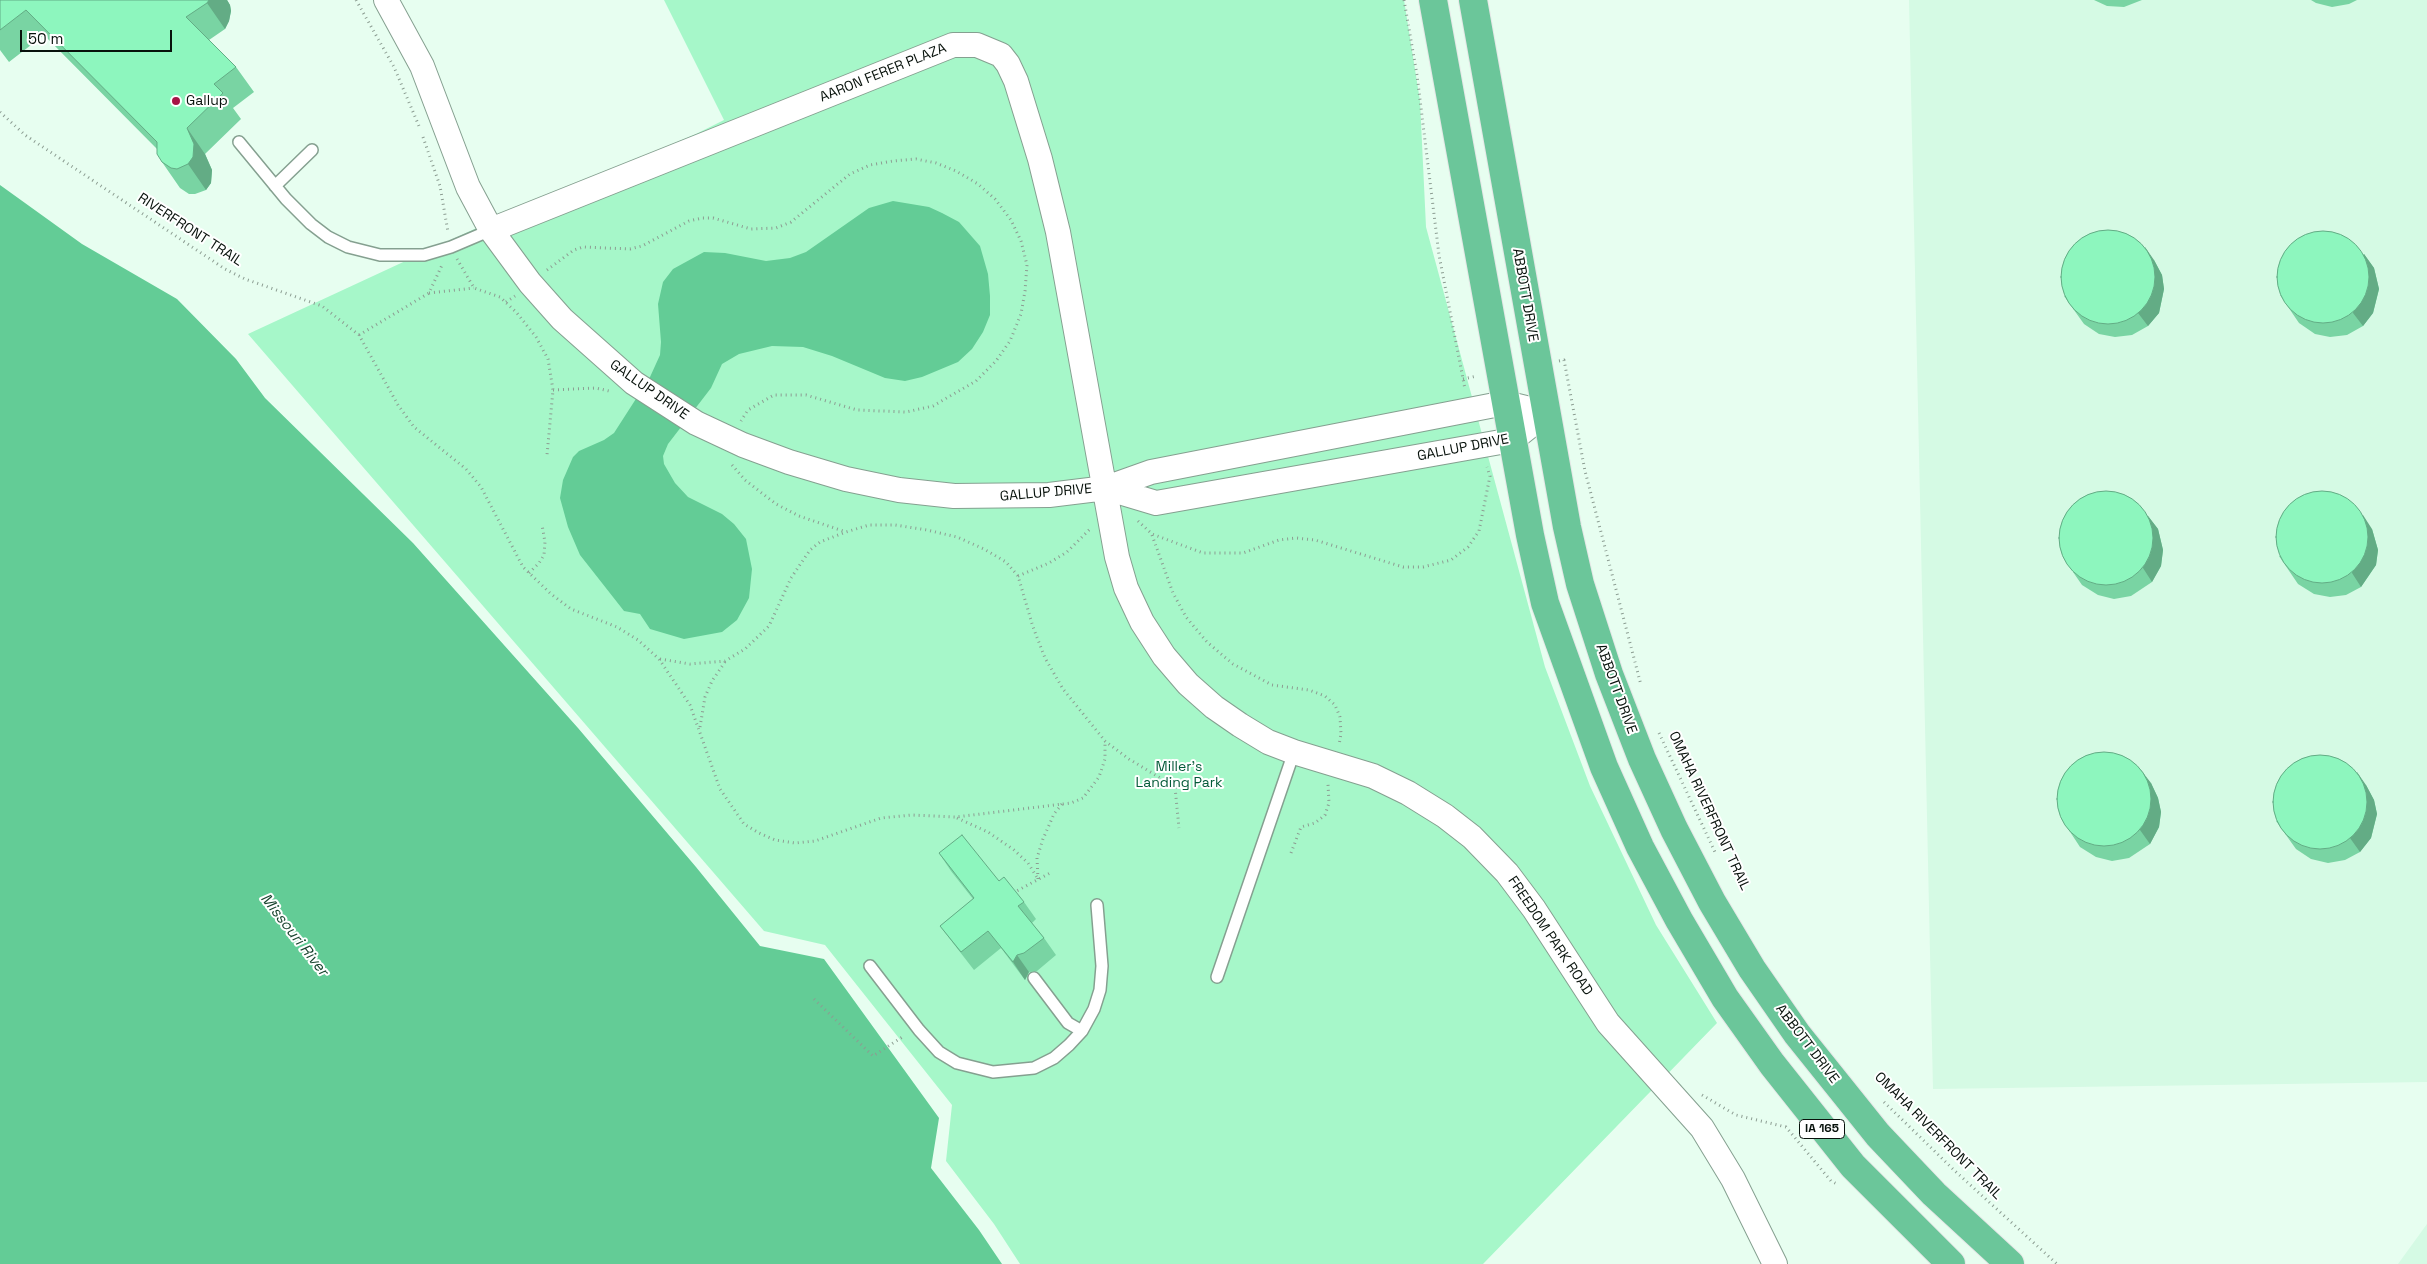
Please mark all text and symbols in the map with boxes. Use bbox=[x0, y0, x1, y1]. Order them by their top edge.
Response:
scale bar bbox=[22, 20, 175, 52]
text: 50 m bbox=[28, 29, 63, 48]
street label: AARON FERER PLAZA bbox=[817, 40, 949, 106]
place label: Gallup bbox=[186, 93, 228, 109]
marker: Gallup bbox=[170, 95, 182, 107]
street label: RIVERFRONT TRAIL bbox=[134, 190, 246, 270]
street label: ABBOTT DRIVE bbox=[1509, 247, 1541, 343]
street label: GALLUP DRIVE bbox=[606, 357, 692, 423]
street label: GALLUP DRIVE bbox=[1416, 431, 1510, 465]
street label: GALLUP DRIVE bbox=[999, 481, 1093, 505]
street label: ABBOTT DRIVE bbox=[1592, 642, 1640, 736]
street label: OMAHA RIVERFRONT TRAIL bbox=[1665, 729, 1753, 893]
park label: Miller's Landing Park bbox=[1135, 759, 1223, 792]
street label: FREEDOM PARK ROAD bbox=[1504, 873, 1596, 999]
water label: Missouri River bbox=[256, 890, 332, 980]
street label: ABBOTT DRIVE bbox=[1772, 1001, 1842, 1087]
street label: OMAHA RIVERFRONT TRAIL bbox=[1871, 1069, 2005, 1203]
road number: IA 165 bbox=[1800, 1120, 1844, 1138]

